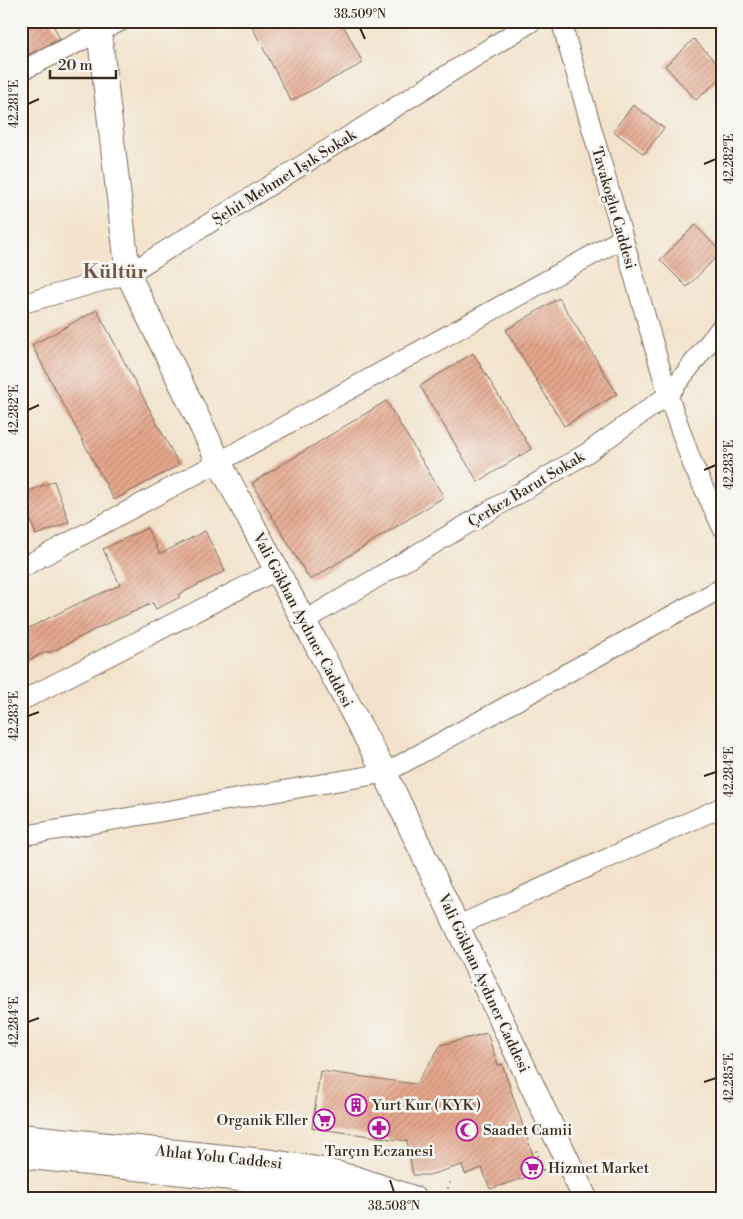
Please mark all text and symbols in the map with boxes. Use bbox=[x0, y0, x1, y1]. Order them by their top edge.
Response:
text: 38.509°N bbox=[334, 7, 386, 22]
scale bar bbox=[50, 48, 116, 80]
text: 20 m bbox=[58, 56, 93, 75]
text: 42.281°E bbox=[7, 80, 22, 128]
street label: Şehit Mehmet Işık Sokak bbox=[209, 125, 361, 229]
text: 42.282°E bbox=[722, 134, 737, 184]
street label: Tavakoğlu Caddesi bbox=[587, 145, 640, 271]
district label: Kültür bbox=[83, 260, 147, 285]
text: 42.282°E bbox=[7, 385, 22, 435]
text: 42.283°E bbox=[722, 440, 737, 490]
street label: Çerkez Barut Sokak bbox=[465, 447, 589, 532]
street label: Vali Gökhan Aydıner Caddesi bbox=[248, 529, 357, 711]
text: 42.283°E bbox=[7, 691, 22, 741]
text: 42.284°E bbox=[722, 747, 737, 797]
street label: Vali Gökhan Aydıner Caddesi bbox=[433, 890, 533, 1076]
text: 42.284°E bbox=[7, 997, 22, 1047]
text: 42.285°E bbox=[722, 1053, 737, 1103]
building icon: Yurt Kur ( KYK ) bbox=[344, 1093, 368, 1117]
place label: Yurt Kur ( KYK ) bbox=[371, 1096, 481, 1115]
supermarket icon: Organik Eller bbox=[312, 1108, 336, 1132]
place label: Organik Eller bbox=[216, 1111, 309, 1130]
pharmacy icon: Tarçın Eczanesi bbox=[367, 1116, 391, 1140]
mosque icon: Saadet Camii bbox=[455, 1118, 479, 1142]
place label: Saadet Camii bbox=[483, 1121, 572, 1140]
street label: Ahlat Yolu Caddesi bbox=[154, 1141, 283, 1174]
place label: Tarçın Eczanesi bbox=[325, 1142, 433, 1161]
supermarket icon: Hizmet Market bbox=[520, 1156, 544, 1180]
place label: Hizmet Market bbox=[548, 1159, 650, 1178]
text: 38.508°N bbox=[368, 1199, 420, 1214]

